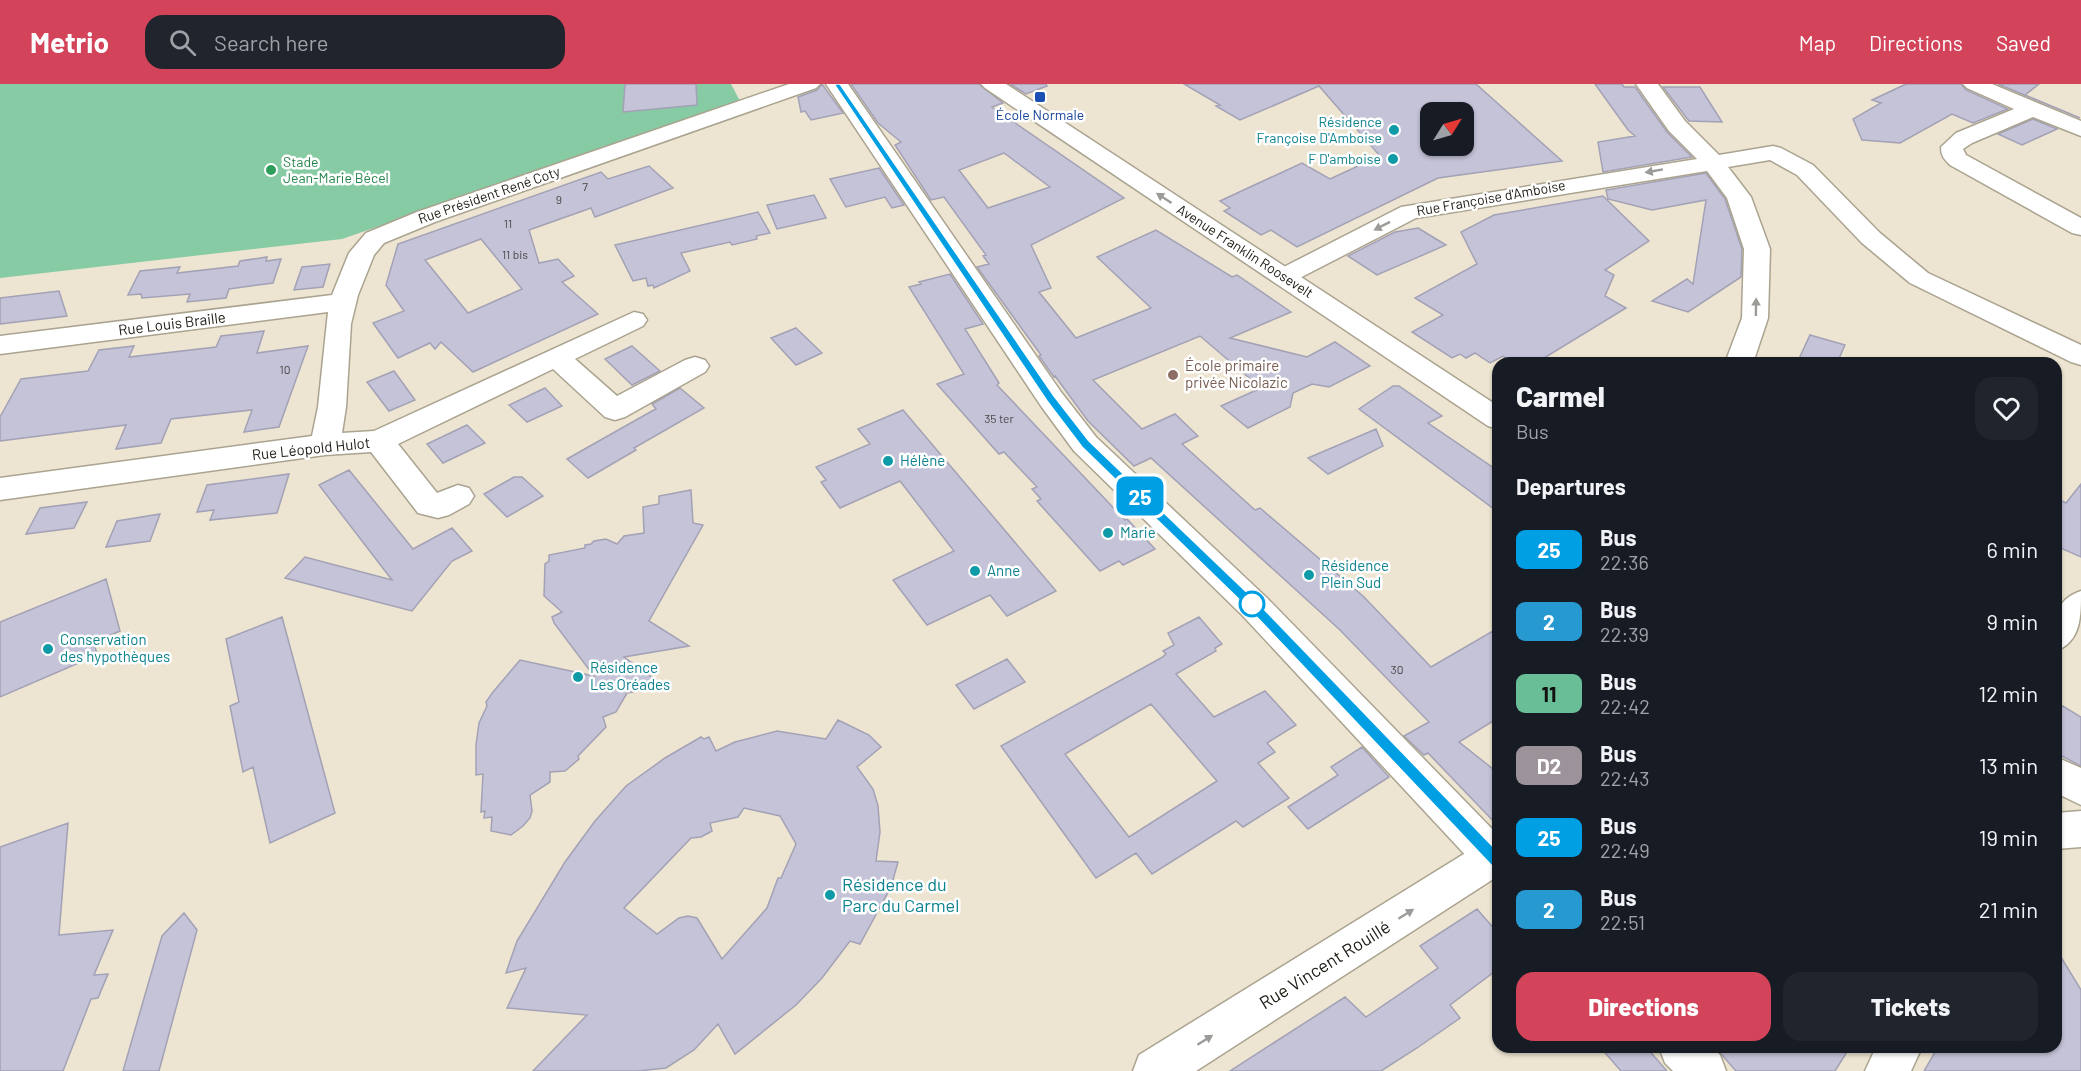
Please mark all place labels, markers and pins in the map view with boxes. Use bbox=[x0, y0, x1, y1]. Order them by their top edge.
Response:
marker: École Normale bbox=[1033, 90, 1047, 104]
place label: École Normale bbox=[996, 106, 1084, 123]
place label: Résidence Françoise D'Amboise bbox=[1256, 113, 1382, 146]
marker: Résidence Françoise D'Amboise bbox=[1387, 123, 1401, 137]
place label: F D'amboise bbox=[1308, 150, 1381, 167]
marker: F D'amboise bbox=[1386, 152, 1400, 166]
place label: Stade Jean-Marie Bécel bbox=[283, 153, 389, 186]
marker: Stade Jean-Marie Bécel bbox=[264, 163, 278, 177]
place label: École primaire privée Nicolazic bbox=[1185, 356, 1288, 391]
marker: École primaire privée Nicolazic bbox=[1166, 368, 1180, 382]
place label: Hélène bbox=[900, 451, 945, 469]
marker: Hélène bbox=[881, 454, 895, 468]
place label: Marie bbox=[1120, 523, 1156, 541]
marker: Marie bbox=[1101, 526, 1115, 540]
place label: Résidence Plein Sud bbox=[1321, 556, 1389, 591]
place label: Anne bbox=[987, 561, 1020, 579]
marker: Anne bbox=[968, 564, 982, 578]
marker: Résidence Plein Sud bbox=[1302, 568, 1316, 582]
unlabelled marker bbox=[1239, 591, 1265, 617]
place label: Conservation des hypothèques bbox=[60, 630, 170, 665]
marker: Conservation des hypothèques bbox=[41, 642, 55, 656]
place label: Résidence Les Oréades bbox=[590, 658, 670, 693]
marker: Résidence Les Oréades bbox=[571, 670, 585, 684]
place label: Résidence du Parc du Carmel bbox=[842, 873, 959, 916]
marker: Résidence du Parc du Carmel bbox=[823, 888, 837, 902]

